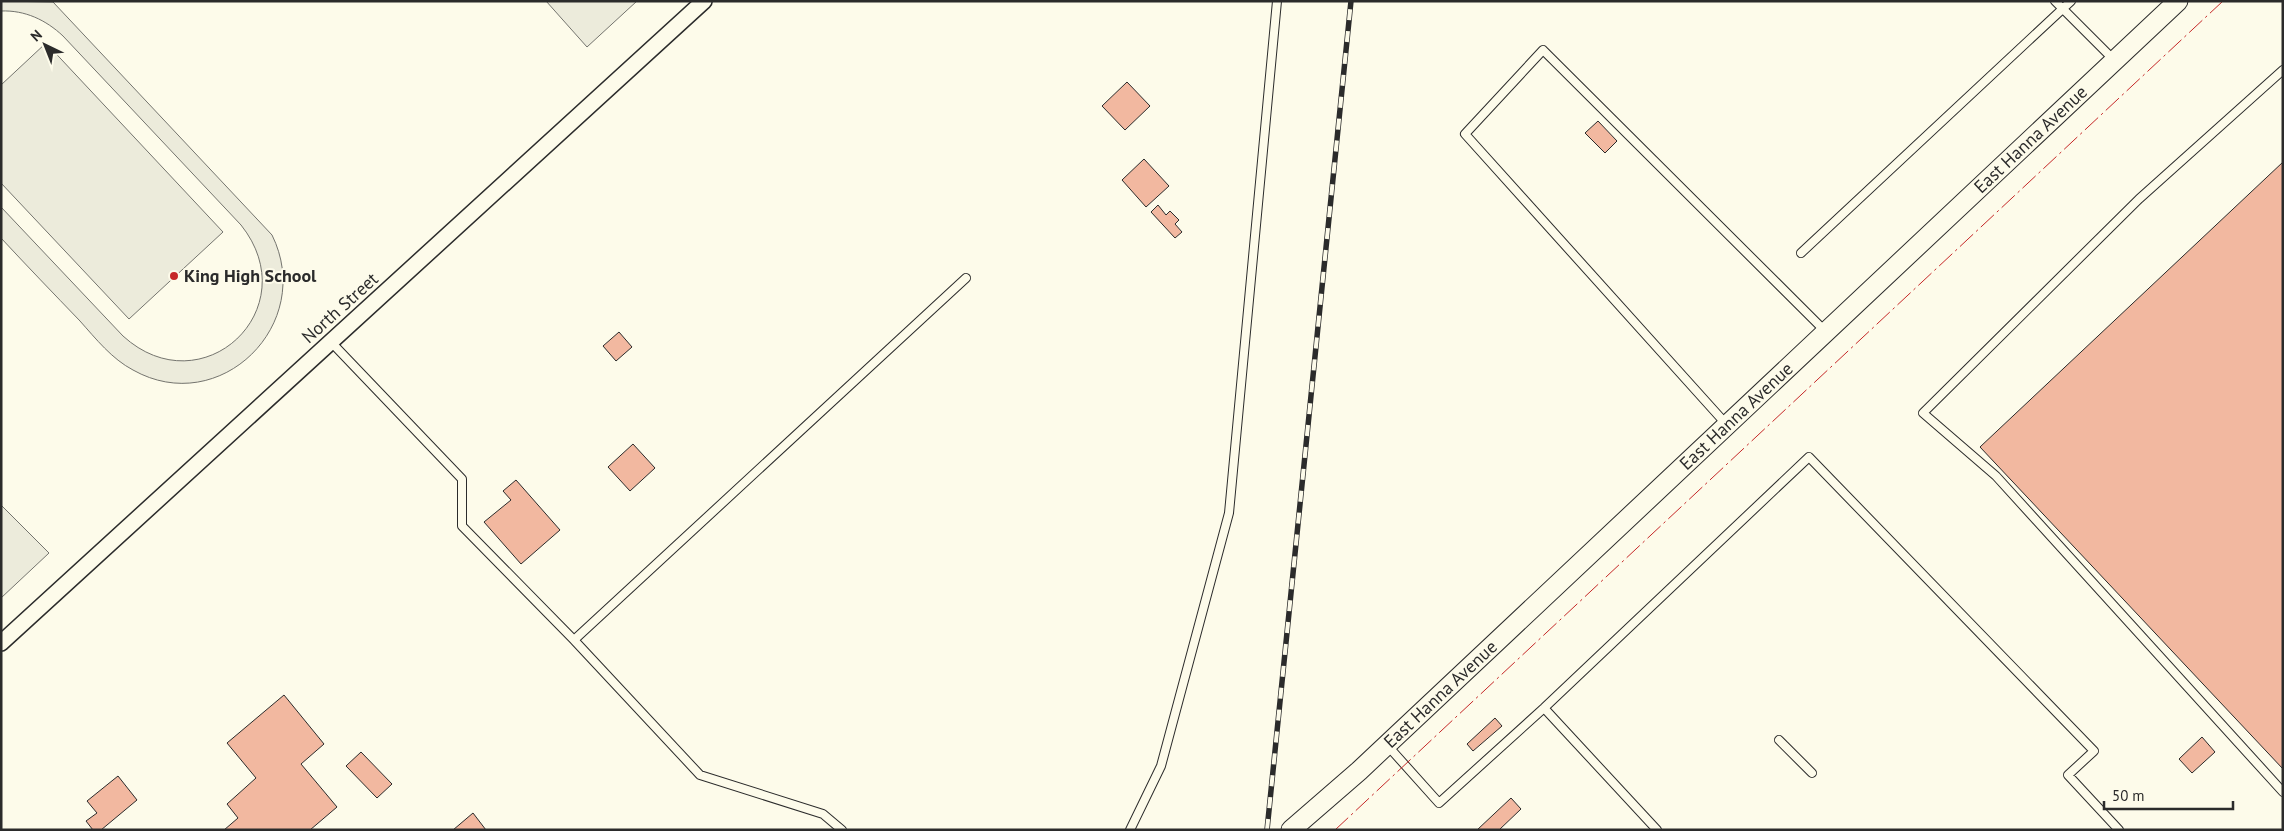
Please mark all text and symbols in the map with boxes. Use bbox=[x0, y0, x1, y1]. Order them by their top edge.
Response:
north arrow bbox=[20, 20, 70, 70]
text: N bbox=[27, 26, 46, 45]
street label: East Hanna Avenue bbox=[1969, 80, 2092, 198]
place label: King High School bbox=[184, 264, 317, 287]
street label: North Street bbox=[297, 267, 383, 348]
marker: King High School bbox=[168, 270, 180, 282]
street label: East Hanna Avenue bbox=[1674, 357, 1798, 475]
street label: East Hanna Avenue bbox=[1379, 635, 1502, 753]
scale bar bbox=[2104, 778, 2233, 810]
text: 50 m bbox=[2112, 786, 2145, 805]

